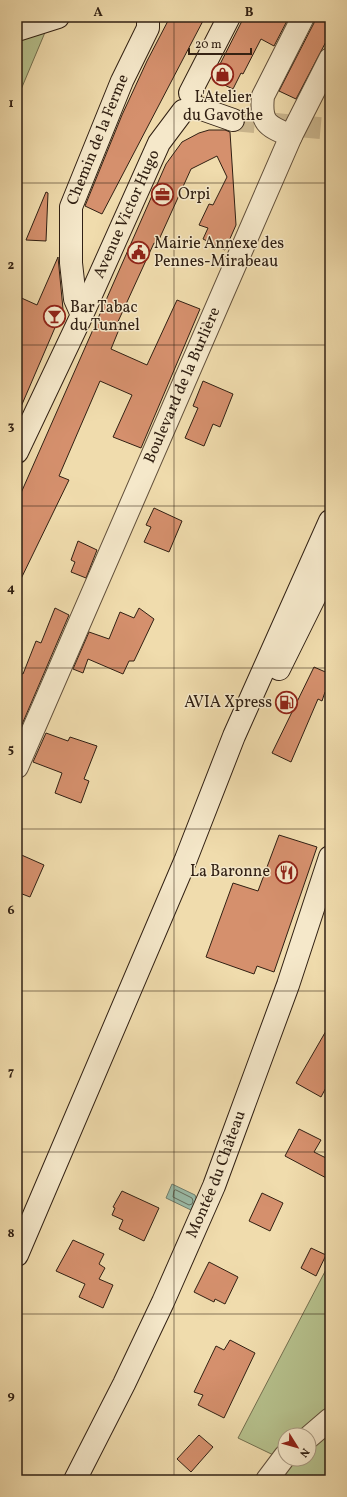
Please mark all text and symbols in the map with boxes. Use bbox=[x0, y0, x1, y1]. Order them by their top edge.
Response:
text: A bbox=[93, 4, 103, 22]
text: B bbox=[245, 4, 254, 22]
scale bar bbox=[189, 30, 251, 56]
text: 20 m bbox=[195, 37, 222, 53]
shop icon: L'Atelier du Gavothe bbox=[210, 62, 236, 88]
street label: Chemin de la Ferme bbox=[62, 71, 135, 209]
place label: L'Atelier du Gavothe bbox=[183, 87, 263, 127]
text: 1 bbox=[8, 95, 14, 113]
street label: Avenue Victor Hugo bbox=[89, 146, 166, 282]
office icon: Orpi bbox=[149, 182, 175, 208]
place label: Orpi bbox=[178, 184, 211, 206]
place label: Mairie Annexe des Pennes-Mirabeau bbox=[154, 233, 284, 273]
public building icon: Mairie Annexe des Pennes-Mirabeau bbox=[125, 240, 151, 266]
text: 2 bbox=[8, 257, 15, 275]
place label: Bar Tabac du Tunnel bbox=[70, 297, 140, 337]
bar icon: Bar Tabac du Tunnel bbox=[41, 304, 67, 330]
street label: Boulevard de la Burlière bbox=[139, 304, 226, 467]
text: 3 bbox=[8, 418, 15, 436]
text: 4 bbox=[7, 580, 15, 598]
fuel station icon: AVIA Xpress bbox=[274, 690, 300, 716]
place label: AVIA Xpress bbox=[184, 692, 272, 714]
text: 5 bbox=[8, 741, 14, 759]
restaurant icon: La Baronne bbox=[273, 859, 299, 885]
place label: La Baronne bbox=[190, 861, 270, 883]
text: 6 bbox=[7, 902, 15, 920]
text: 7 bbox=[8, 1064, 14, 1082]
street label: Montée du Château bbox=[181, 1108, 252, 1242]
text: 8 bbox=[7, 1225, 15, 1243]
text: 9 bbox=[7, 1387, 15, 1405]
north arrow bbox=[277, 1427, 317, 1467]
text: N bbox=[295, 1444, 312, 1460]

